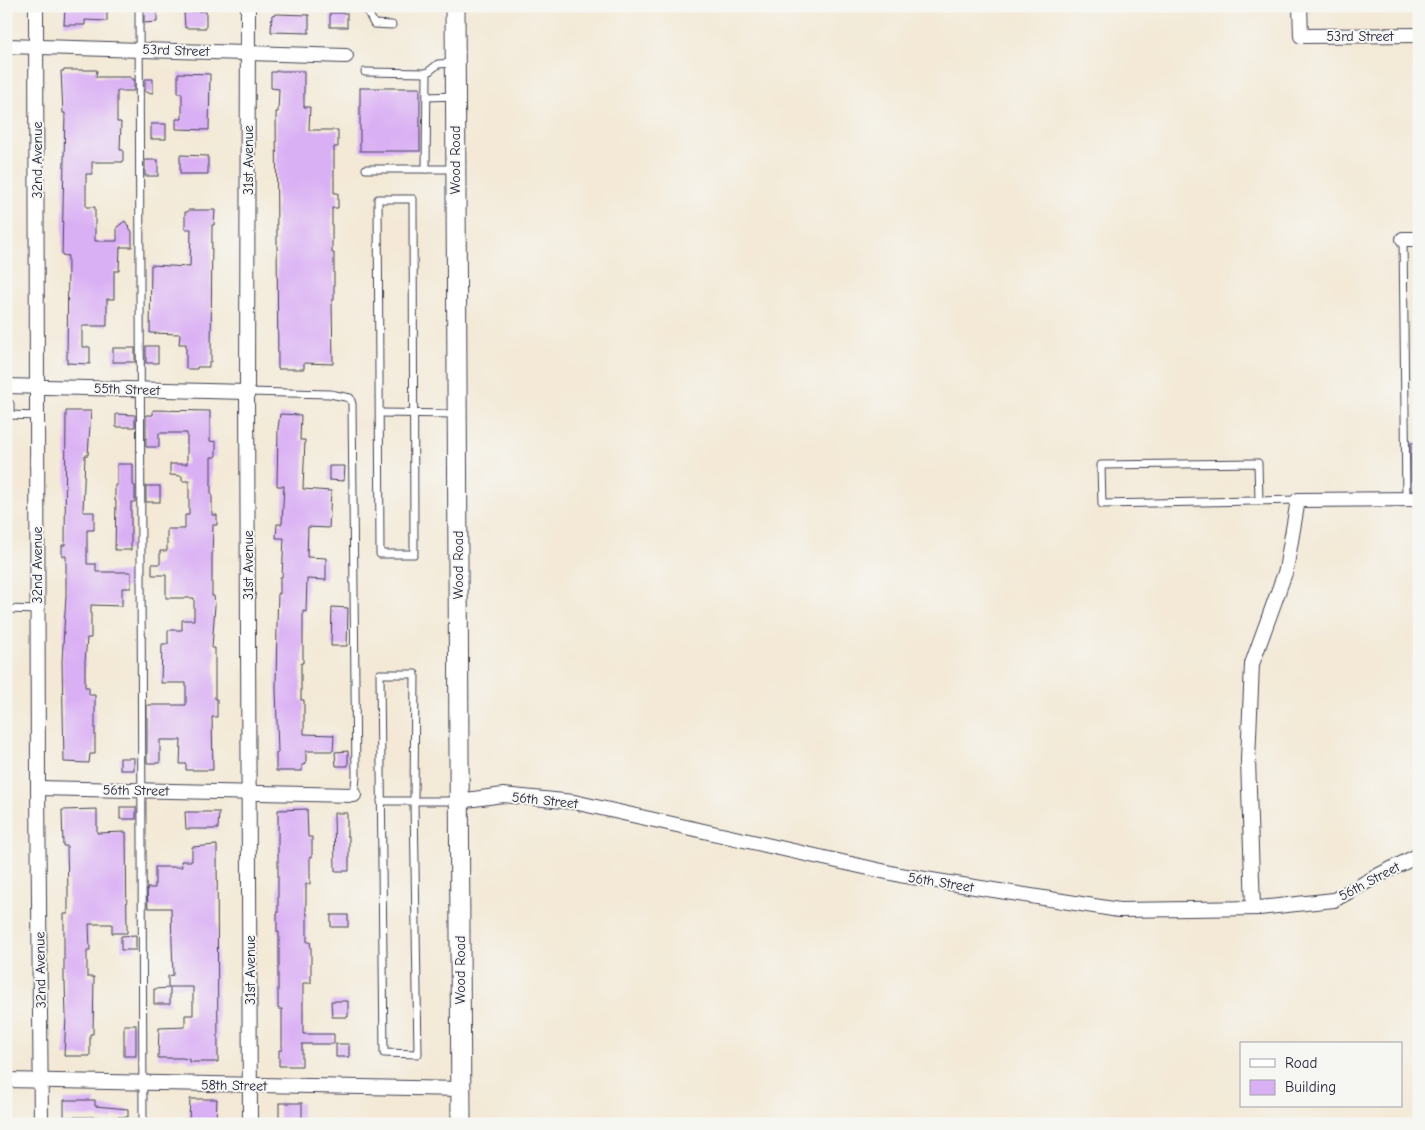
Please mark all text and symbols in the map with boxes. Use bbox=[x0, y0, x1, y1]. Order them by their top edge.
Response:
street label: 53rd Street bbox=[1327, 28, 1394, 45]
street label: 53rd Street bbox=[142, 41, 211, 60]
street label: 32nd Avenue bbox=[29, 122, 46, 198]
street label: 31st Avenue bbox=[240, 125, 257, 195]
street label: Wood Road bbox=[447, 126, 464, 194]
street label: 55th Street bbox=[93, 380, 161, 399]
street label: 32nd Avenue bbox=[29, 527, 46, 603]
street label: 31st Avenue bbox=[240, 530, 257, 600]
street label: Wood Road bbox=[450, 531, 467, 599]
street label: 56th Street bbox=[103, 781, 170, 800]
street label: 56th Street bbox=[511, 789, 580, 813]
street label: 56th Street bbox=[1336, 858, 1403, 905]
street label: 56th Street bbox=[907, 869, 976, 896]
street label: 32nd Avenue bbox=[31, 931, 50, 1009]
street label: 31st Avenue bbox=[242, 935, 259, 1005]
street label: Wood Road bbox=[452, 936, 469, 1004]
legend bbox=[1240, 1042, 1402, 1108]
text: Road bbox=[1285, 1054, 1317, 1072]
street label: 58th Street bbox=[201, 1076, 268, 1095]
text: Building bbox=[1285, 1078, 1336, 1096]

